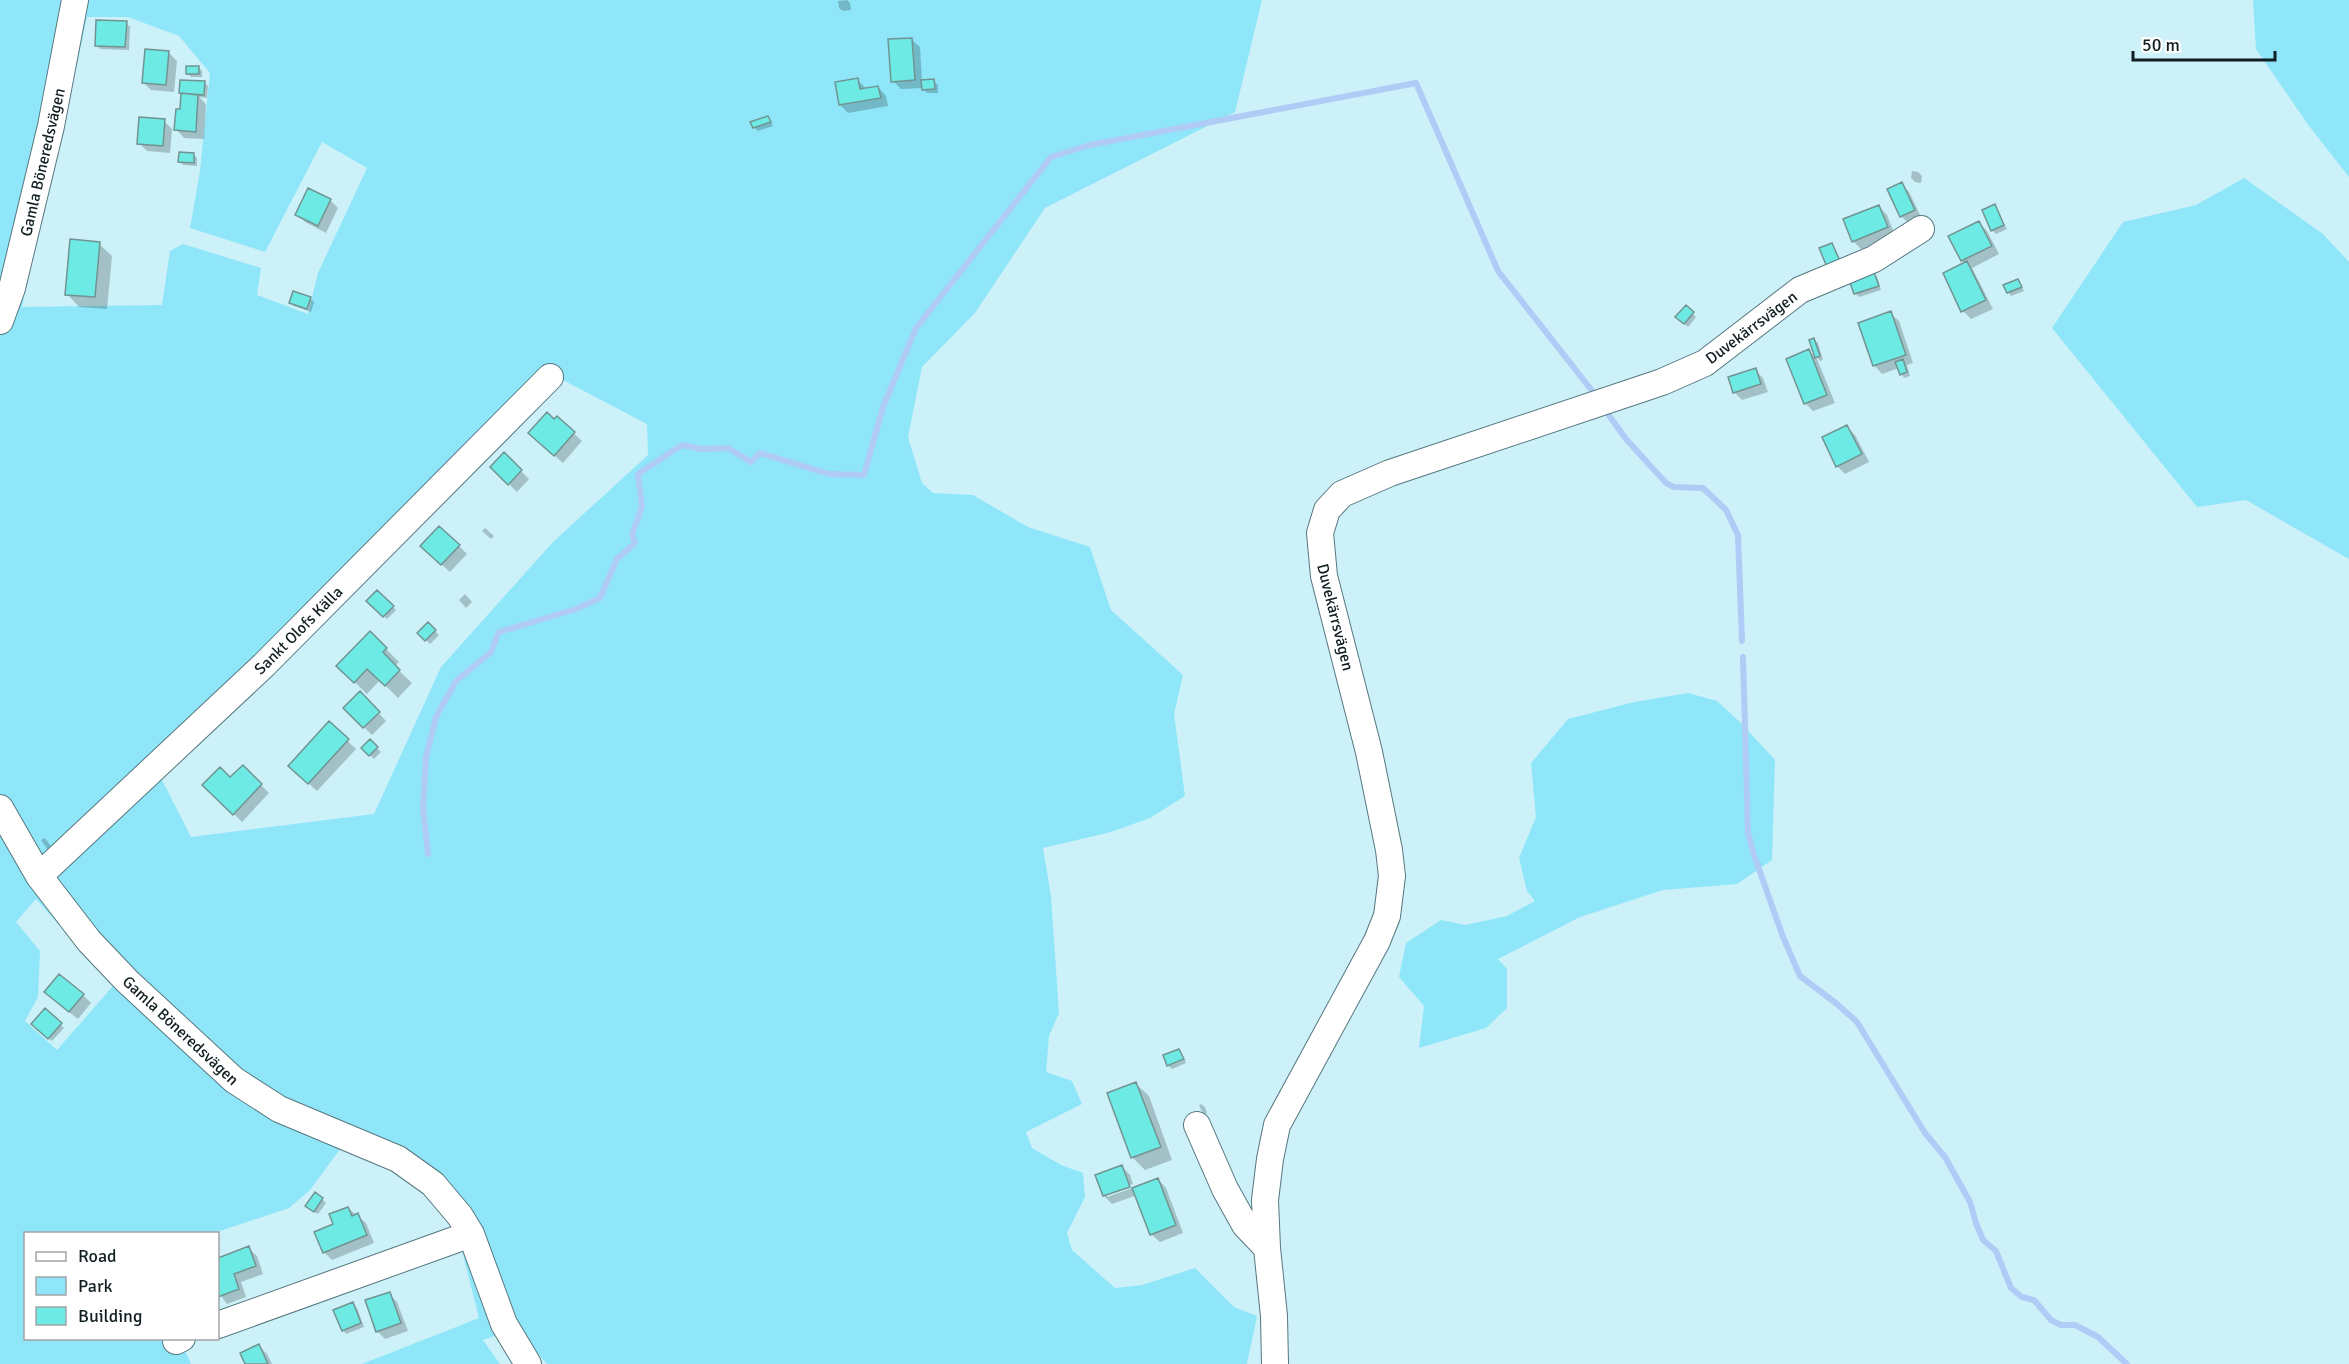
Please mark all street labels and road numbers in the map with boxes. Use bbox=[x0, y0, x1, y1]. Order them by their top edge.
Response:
street label: Gamla Böneredsvägen bbox=[16, 86, 70, 238]
street label: Duvekärrsvägen bbox=[1702, 287, 1801, 369]
street label: Duvekärrsvägen bbox=[1312, 562, 1358, 673]
street label: Sankt Olofs Källa bbox=[250, 582, 347, 679]
street label: Gamla Böneredsvägen bbox=[118, 972, 243, 1090]

